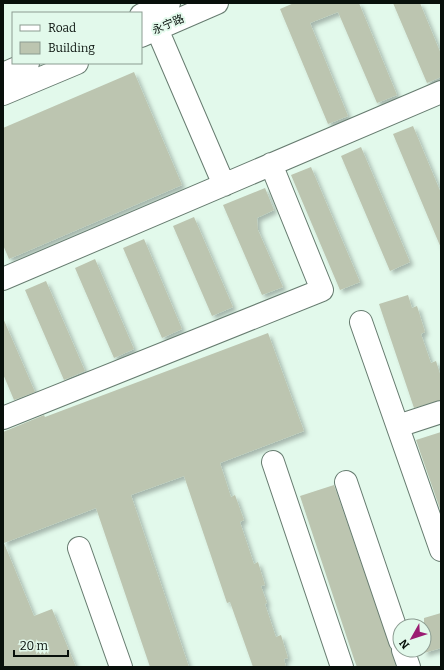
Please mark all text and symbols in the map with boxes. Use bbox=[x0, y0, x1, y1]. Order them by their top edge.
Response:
legend bbox=[12, 12, 142, 64]
street label: 永宁路 bbox=[150, 12, 186, 37]
text: Road bbox=[48, 21, 76, 35]
text: Building bbox=[48, 41, 95, 55]
north arrow bbox=[392, 618, 432, 658]
scale bar bbox=[14, 632, 68, 658]
text: N bbox=[397, 636, 412, 651]
text: 20 m bbox=[20, 639, 49, 653]

